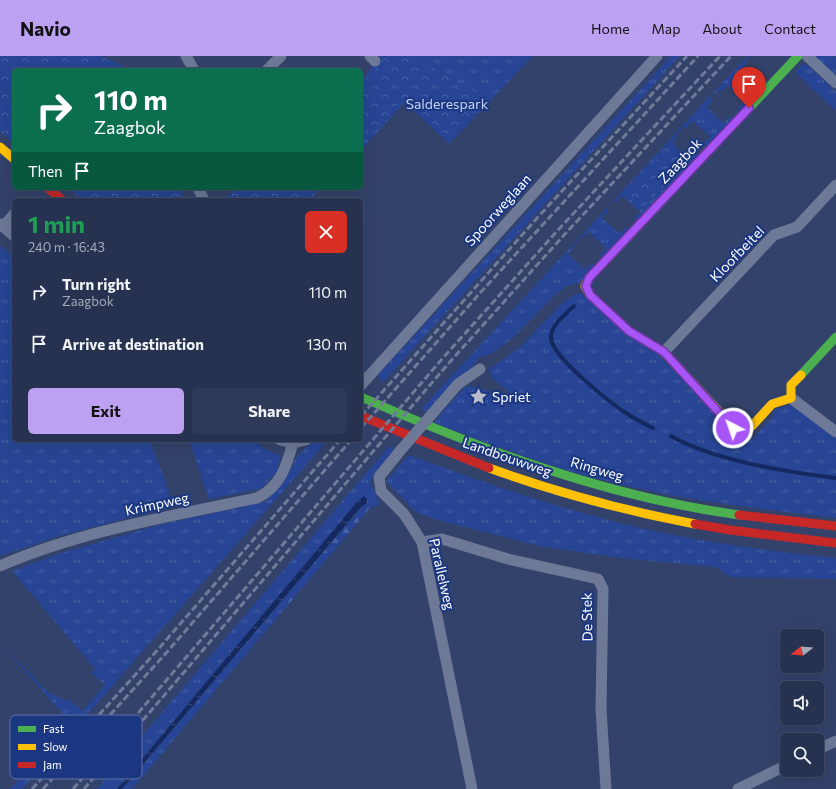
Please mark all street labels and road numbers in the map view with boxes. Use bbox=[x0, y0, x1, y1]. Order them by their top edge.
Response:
street label: Zaagbok bbox=[654, 134, 705, 187]
street label: Spoorweglaan bbox=[461, 170, 534, 249]
street label: Kloofbeitel bbox=[706, 222, 767, 285]
street label: Landbouwweg bbox=[460, 433, 554, 480]
street label: Ringweg bbox=[569, 453, 626, 484]
street label: Krimpweg bbox=[123, 488, 191, 519]
street label: Parallelweg bbox=[426, 536, 459, 612]
street label: De Stek bbox=[578, 592, 595, 642]

